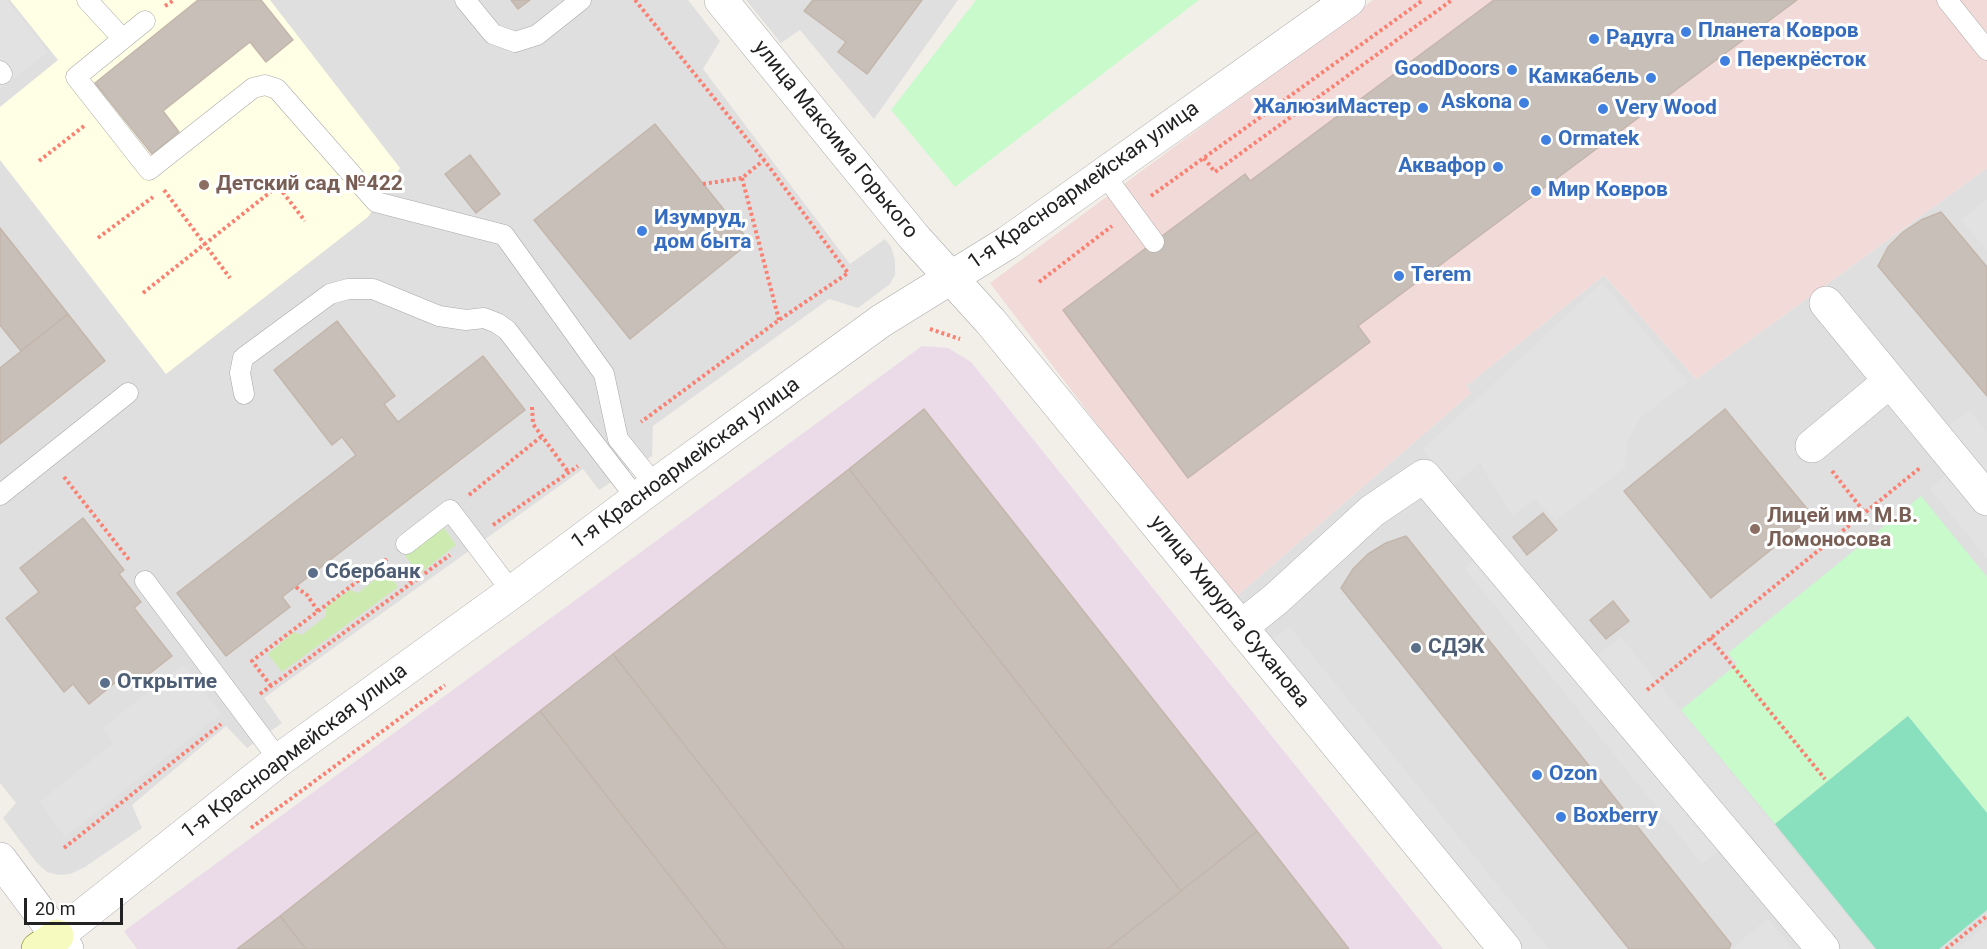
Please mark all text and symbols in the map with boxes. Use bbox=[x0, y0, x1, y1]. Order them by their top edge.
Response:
place label: Планета Ковров bbox=[1698, 19, 1859, 45]
marker: Планета Ковров bbox=[1679, 25, 1693, 39]
place label: Радуга bbox=[1606, 26, 1675, 52]
marker: Радуга bbox=[1587, 32, 1601, 46]
street label: улица Максима Горького bbox=[747, 36, 923, 244]
place label: Перекрёсток bbox=[1737, 48, 1866, 74]
marker: Перекрёсток bbox=[1718, 54, 1732, 68]
place label: GoodDoors bbox=[1394, 57, 1500, 83]
marker: GoodDoors bbox=[1505, 63, 1519, 77]
place label: Камкабель bbox=[1528, 65, 1639, 91]
marker: Камкабель bbox=[1644, 71, 1658, 85]
place label: Askona bbox=[1441, 90, 1512, 116]
place label: ЖалюзиМастер bbox=[1253, 95, 1411, 121]
marker: Askona bbox=[1517, 96, 1531, 110]
place label: Very Wood bbox=[1615, 96, 1717, 122]
street label: 1-я Красноармейская улица bbox=[964, 97, 1204, 275]
marker: ЖалюзиМастер bbox=[1416, 101, 1430, 115]
marker: Very Wood bbox=[1596, 102, 1610, 116]
place label: Ormatek bbox=[1558, 127, 1639, 153]
marker: Ormatek bbox=[1539, 133, 1553, 147]
place label: Аквафор bbox=[1398, 154, 1486, 180]
marker: Аквафор bbox=[1491, 160, 1505, 174]
place label: Детский сад №422 bbox=[216, 172, 403, 198]
marker: Детский сад №422 bbox=[197, 178, 211, 192]
place label: Мир Ковров bbox=[1548, 178, 1668, 204]
marker: Мир Ковров bbox=[1529, 184, 1543, 198]
place label: Изумруд, дом быта bbox=[654, 206, 751, 256]
marker: Изумруд, дом быта bbox=[635, 224, 649, 238]
place label: Terem bbox=[1411, 263, 1471, 289]
marker: Terem bbox=[1392, 269, 1406, 283]
street label: 1-я Красноармейская улица bbox=[567, 373, 805, 555]
place label: Лицей им. М.В. Ломоносова bbox=[1767, 504, 1918, 554]
street label: улица Хирурга Суханова bbox=[1144, 511, 1314, 713]
marker: Лицей им. М.В. Ломоносова bbox=[1748, 522, 1762, 536]
place label: Сбербанк bbox=[325, 560, 421, 586]
marker: Сбербанк bbox=[306, 566, 320, 580]
place label: СДЭК bbox=[1428, 635, 1485, 661]
marker: СДЭК bbox=[1409, 641, 1423, 655]
street label: 1-я Красноармейская улица bbox=[177, 659, 413, 845]
place label: Открытие bbox=[117, 670, 217, 696]
marker: Открытие bbox=[98, 676, 112, 690]
place label: Ozon bbox=[1549, 762, 1598, 788]
marker: Ozon bbox=[1530, 768, 1544, 782]
place label: Boxberry bbox=[1573, 804, 1658, 830]
marker: Boxberry bbox=[1554, 810, 1568, 824]
scale bar bbox=[27, 886, 126, 924]
text: 20 m bbox=[35, 898, 75, 919]

